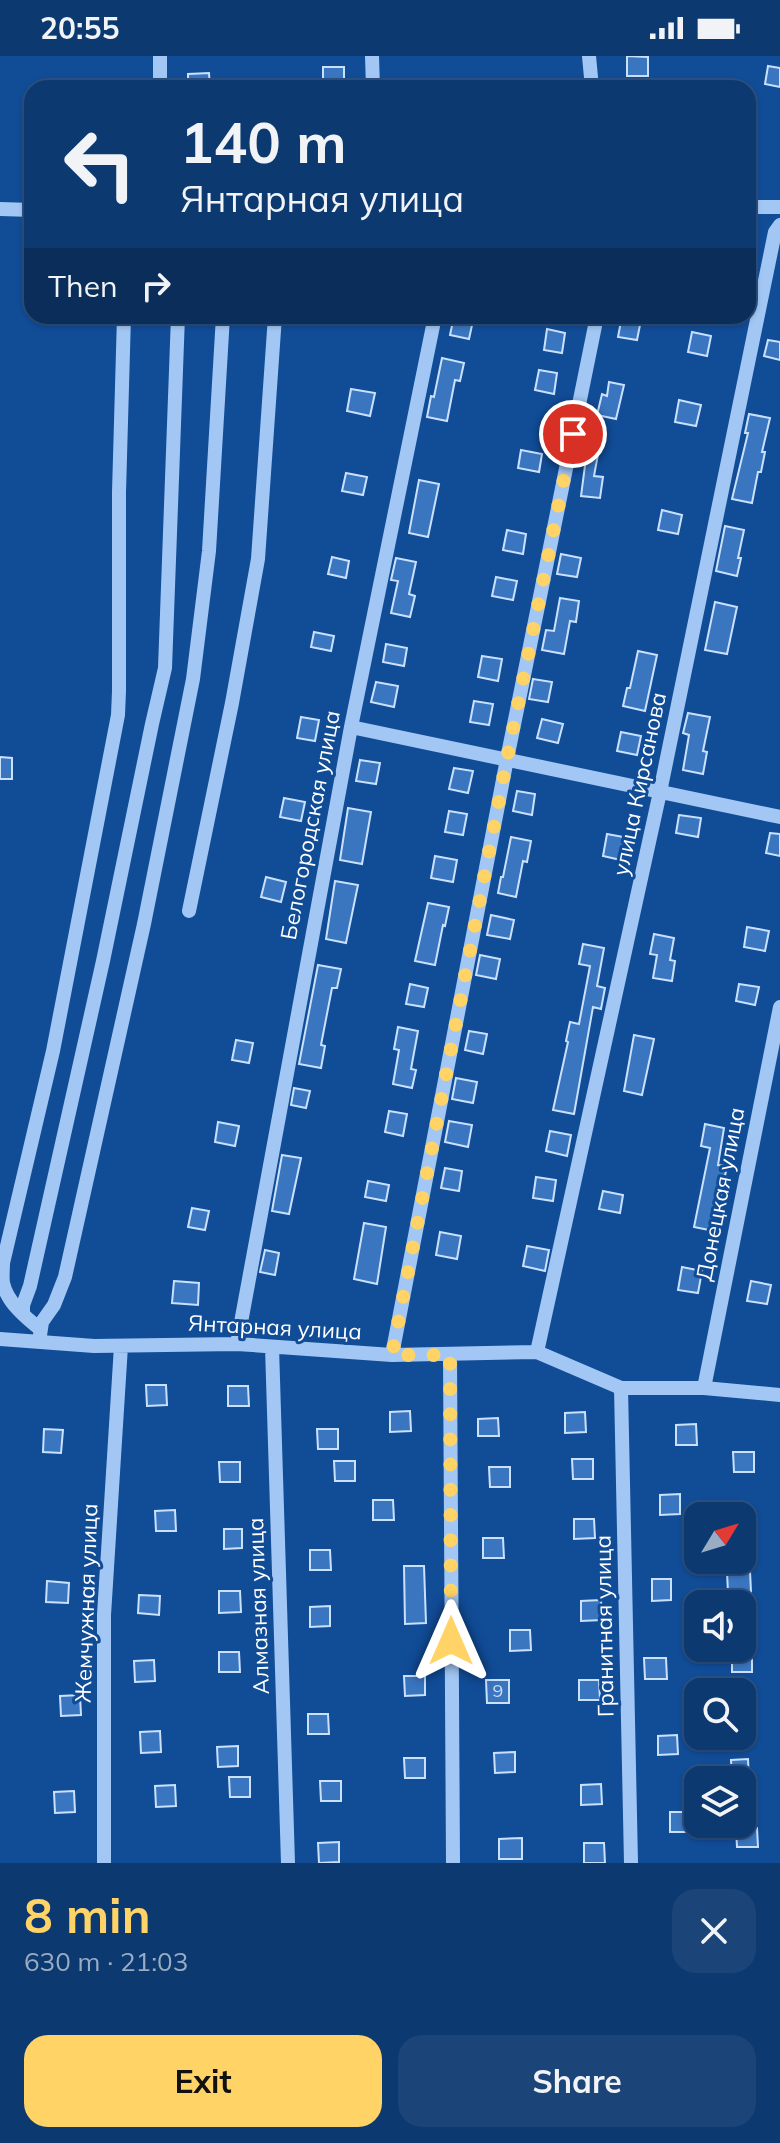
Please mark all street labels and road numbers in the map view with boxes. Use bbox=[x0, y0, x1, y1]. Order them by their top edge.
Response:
street label: улица Кирсанова bbox=[606, 690, 672, 878]
street label: Белогородская улица bbox=[274, 708, 346, 942]
street label: Донецкая улица bbox=[689, 1105, 751, 1283]
street label: Янтарная улица bbox=[188, 1308, 362, 1346]
street label: Жемчужная улица bbox=[69, 1503, 103, 1703]
street label: Алмазная улица bbox=[241, 1517, 275, 1695]
street label: Гранитная улица bbox=[588, 1535, 620, 1717]

